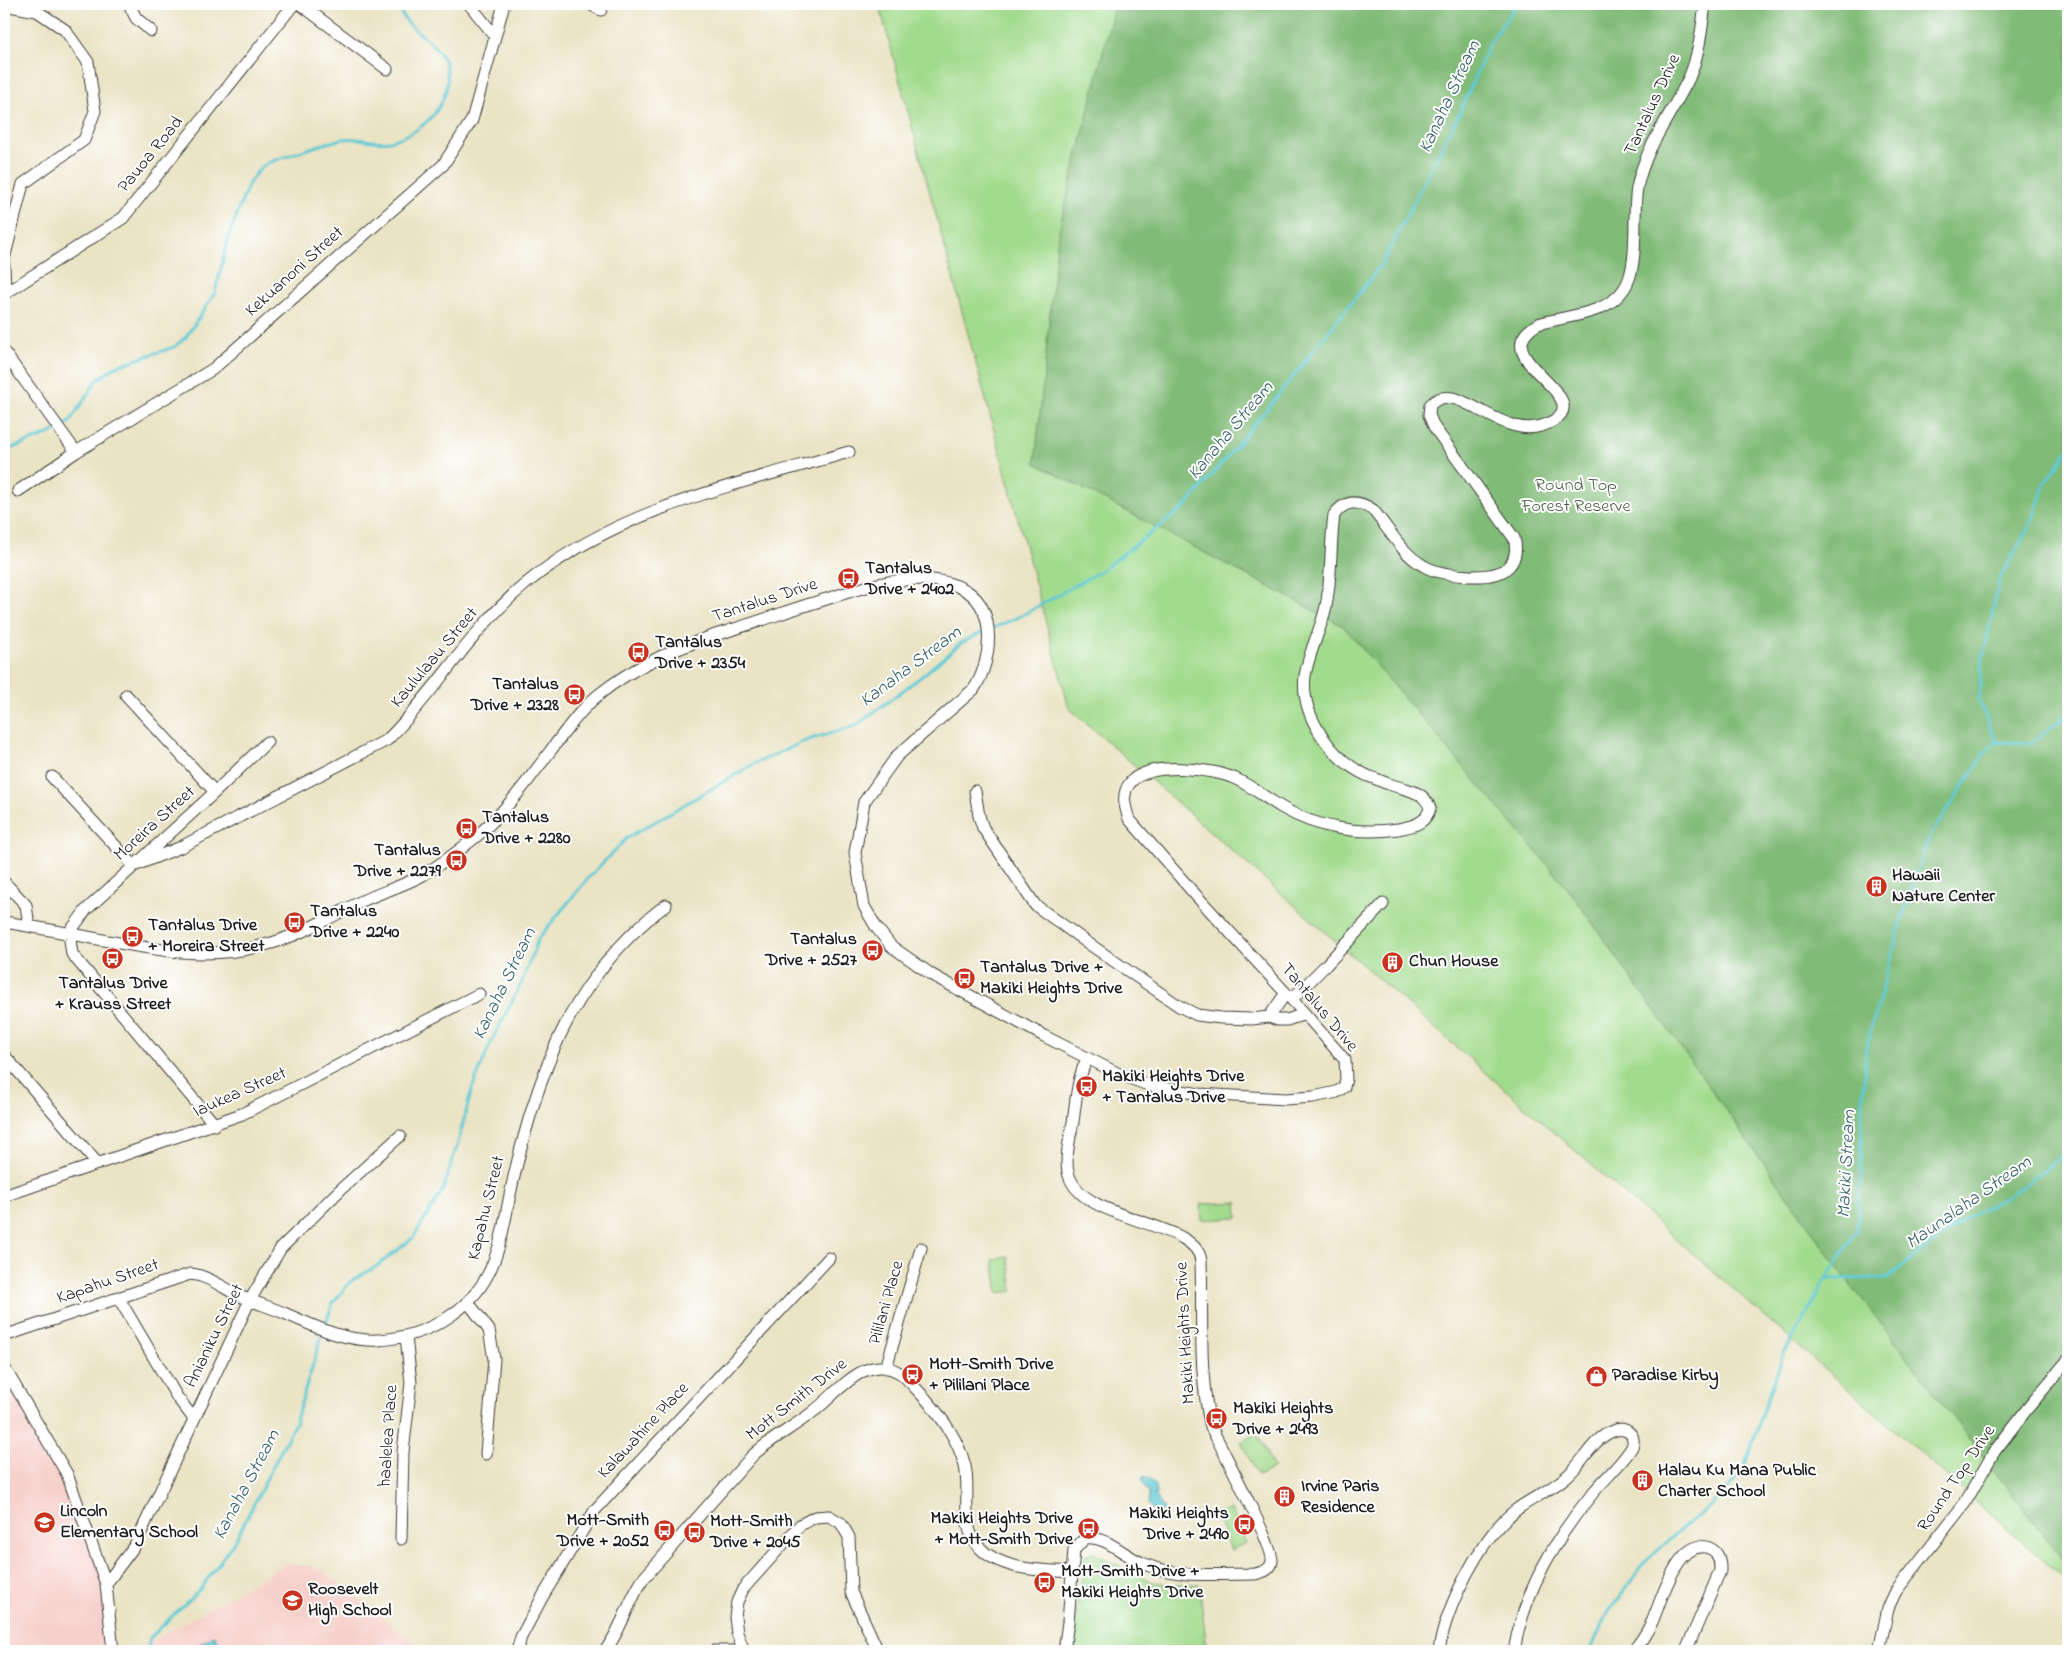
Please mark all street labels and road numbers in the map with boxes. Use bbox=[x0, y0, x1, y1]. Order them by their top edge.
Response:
street label: Tantalus Drive bbox=[1618, 49, 1688, 160]
street label: Pauoa Road bbox=[112, 111, 190, 199]
street label: Kekuanoni Street bbox=[240, 221, 350, 323]
street label: Tantalus Drive bbox=[709, 571, 822, 630]
street label: Kaululaau Street bbox=[385, 602, 485, 714]
street label: Moreira Street bbox=[108, 780, 202, 868]
street label: Tantalus Drive bbox=[1274, 958, 1365, 1059]
street label: Iaukea Street bbox=[189, 1061, 291, 1125]
street label: Kapahu Street bbox=[461, 1153, 513, 1263]
street label: Kapahu Street bbox=[53, 1252, 163, 1312]
street label: Pililani Place bbox=[863, 1257, 912, 1348]
street label: Makiki Heights Drive bbox=[1169, 1260, 1204, 1405]
street label: Anianiku Street bbox=[179, 1280, 251, 1392]
street label: Mott Smith Drive bbox=[741, 1352, 854, 1448]
street label: Kalawahine Place bbox=[592, 1376, 696, 1485]
street label: haalelea Place bbox=[372, 1383, 406, 1488]
street label: Round Top Drive bbox=[1912, 1420, 2003, 1538]

